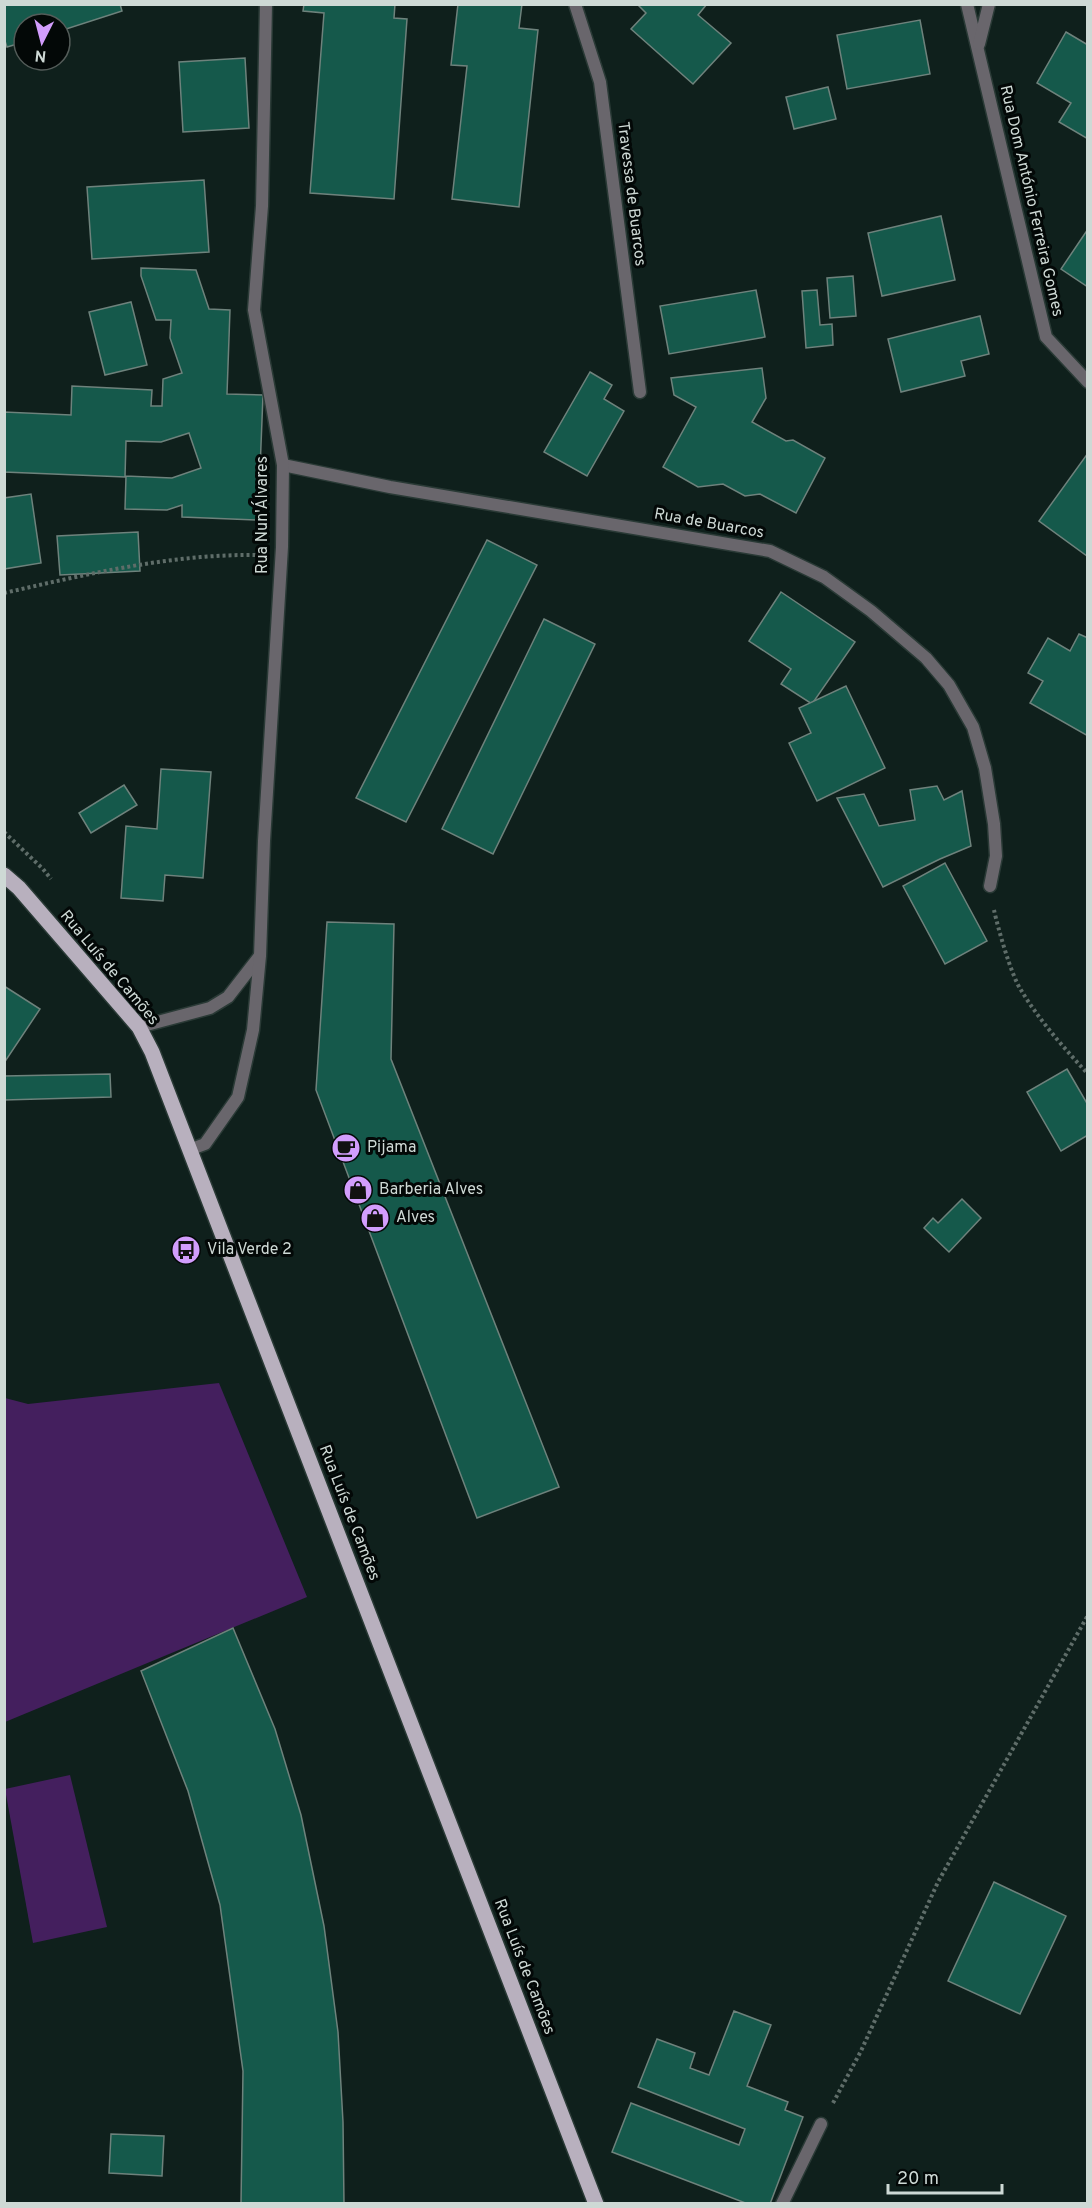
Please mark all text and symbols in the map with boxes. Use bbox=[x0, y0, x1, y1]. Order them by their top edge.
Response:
north arrow bbox=[12, 12, 72, 72]
text: N bbox=[34, 44, 47, 65]
street label: Rua Dom António Ferreira Gomes bbox=[995, 83, 1067, 319]
street label: Travessa de Buarcos bbox=[612, 121, 650, 267]
street label: Rua Nun'Álvares bbox=[251, 456, 273, 574]
street label: Rua de Buarcos bbox=[652, 504, 766, 544]
street label: Rua Luís de Camões bbox=[55, 907, 163, 1029]
cafe icon: Pijama bbox=[330, 1132, 362, 1164]
place label: Pijama bbox=[367, 1138, 416, 1158]
shop icon: Barberia Alves bbox=[342, 1174, 374, 1206]
place label: Barberia Alves bbox=[379, 1180, 483, 1200]
shop icon: Alves bbox=[359, 1202, 391, 1234]
place label: Alves bbox=[396, 1208, 435, 1228]
bus stop icon: Vila Verde 2 bbox=[170, 1234, 202, 1266]
place label: Vila Verde 2 bbox=[207, 1240, 292, 1260]
street label: Rua Luís de Camões bbox=[314, 1442, 384, 1584]
street label: Rua Luís de Camões bbox=[489, 1896, 559, 2038]
scale bar bbox=[888, 2157, 1002, 2195]
text: 20 m bbox=[897, 2168, 939, 2191]

